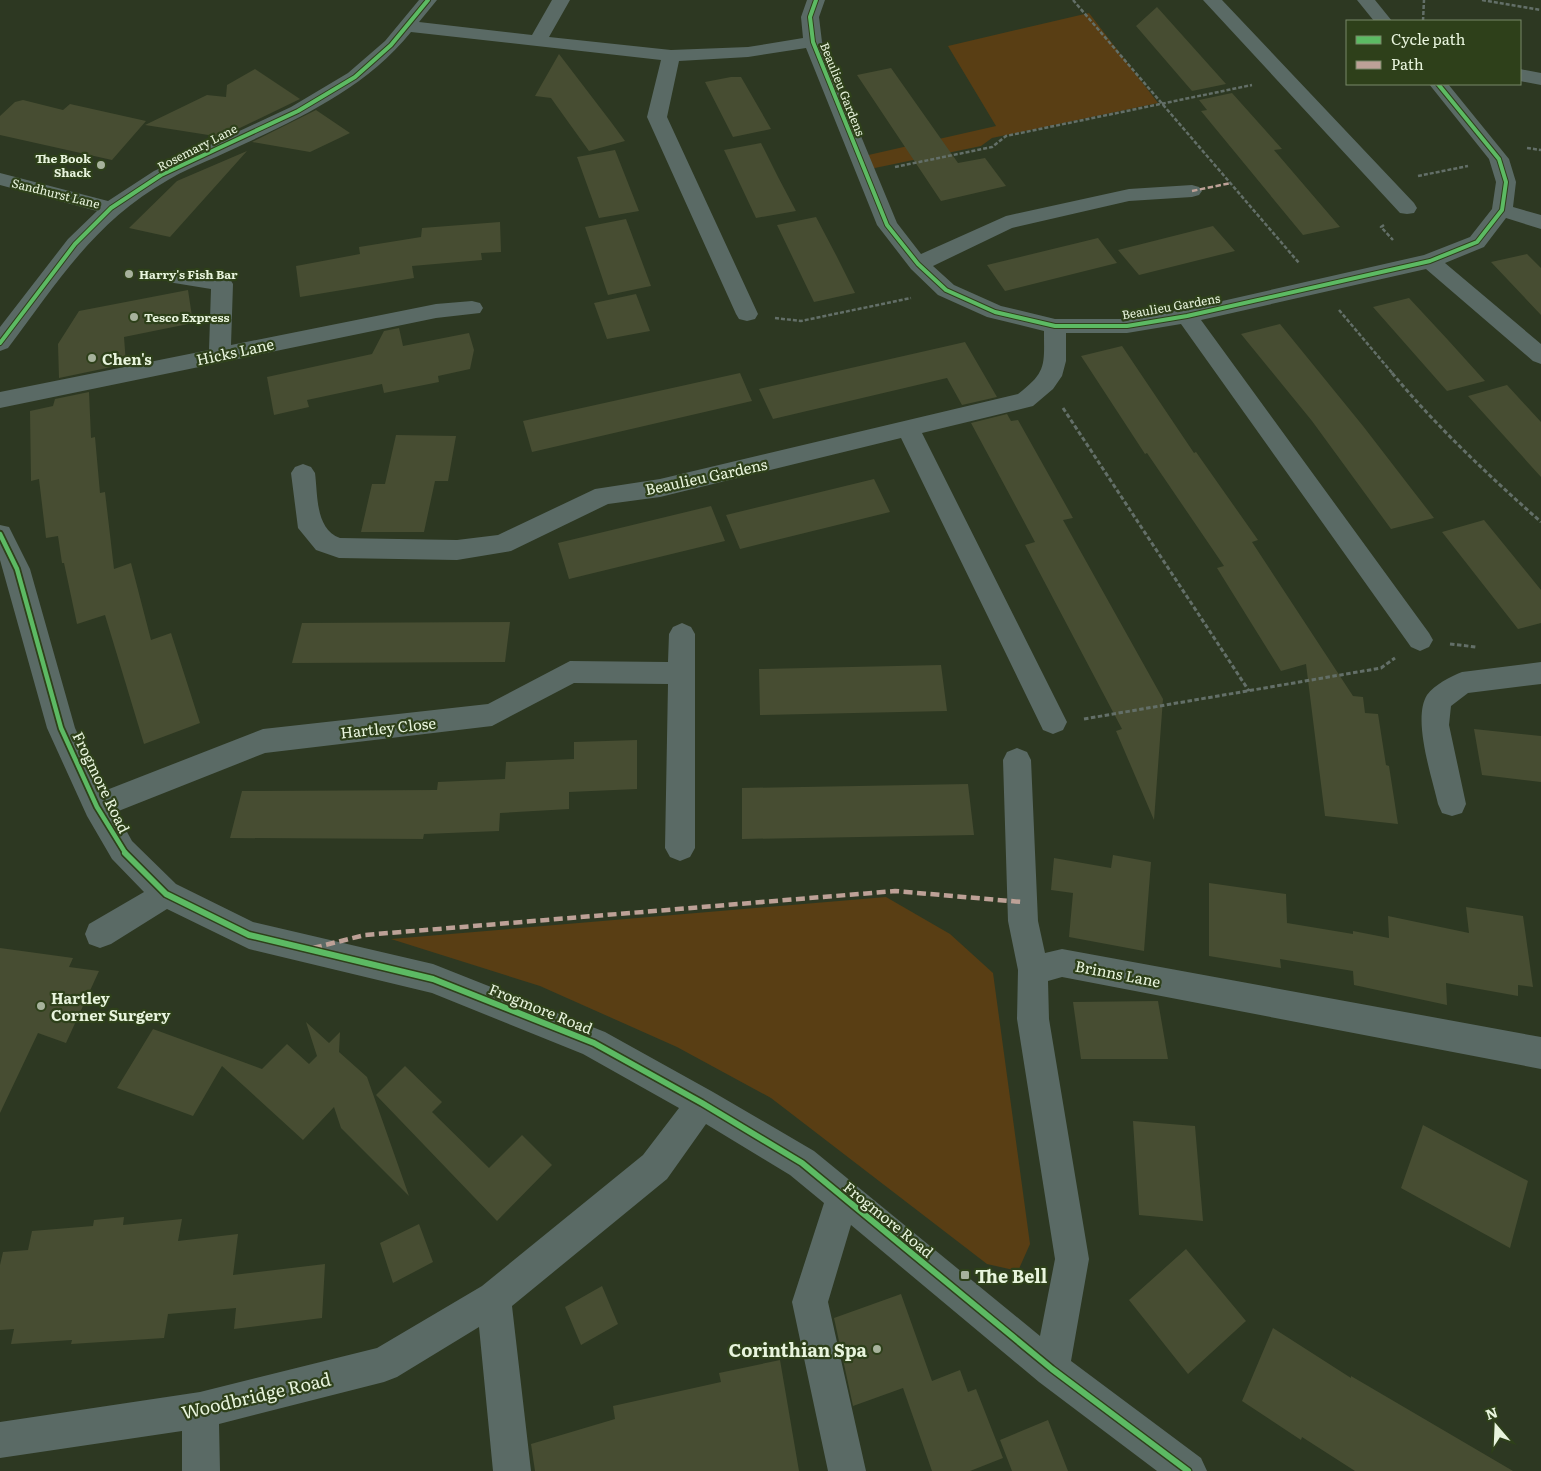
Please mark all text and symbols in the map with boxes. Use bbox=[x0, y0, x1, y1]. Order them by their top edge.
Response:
legend bbox=[1346, 20, 1521, 85]
text: Cycle path bbox=[1391, 27, 1466, 50]
street label: Beaulieu Gardens bbox=[816, 39, 870, 139]
text: Path bbox=[1391, 52, 1424, 75]
street label: Rosemary Lane bbox=[154, 119, 240, 175]
place label: The Book Shack bbox=[35, 149, 92, 181]
marker: The Book Shack bbox=[95, 159, 107, 171]
street label: Sandhurst Lane bbox=[10, 173, 102, 213]
place label: Harry's Fish Bar bbox=[139, 265, 238, 283]
marker: Harry's Fish Bar bbox=[123, 268, 135, 280]
street label: Beaulieu Gardens bbox=[1120, 288, 1222, 324]
place label: Tesco Express bbox=[144, 308, 229, 326]
marker: Tesco Express bbox=[128, 311, 140, 323]
street label: Hicks Lane bbox=[194, 331, 276, 370]
place label: Chen's bbox=[102, 347, 152, 370]
marker: Chen's bbox=[86, 352, 98, 364]
street label: Beaulieu Gardens bbox=[643, 452, 769, 500]
street label: Hartley Close bbox=[339, 711, 437, 743]
street label: Frogmore Road bbox=[67, 727, 137, 837]
street label: Brinns Lane bbox=[1073, 953, 1163, 993]
street label: Frogmore Road bbox=[486, 977, 596, 1039]
place label: Hartley Corner Surgery bbox=[51, 986, 171, 1026]
marker: Hartley Corner Surgery bbox=[35, 1000, 47, 1012]
street label: Frogmore Road bbox=[839, 1175, 939, 1263]
place label: The Bell bbox=[975, 1262, 1048, 1289]
marker: The Bell bbox=[959, 1269, 971, 1281]
place label: Corinthian Spa bbox=[729, 1336, 868, 1363]
marker: Corinthian Spa bbox=[871, 1343, 883, 1355]
street label: Woodbridge Road bbox=[179, 1365, 333, 1425]
north arrow bbox=[1471, 1401, 1521, 1451]
text: N bbox=[1483, 1401, 1500, 1424]

